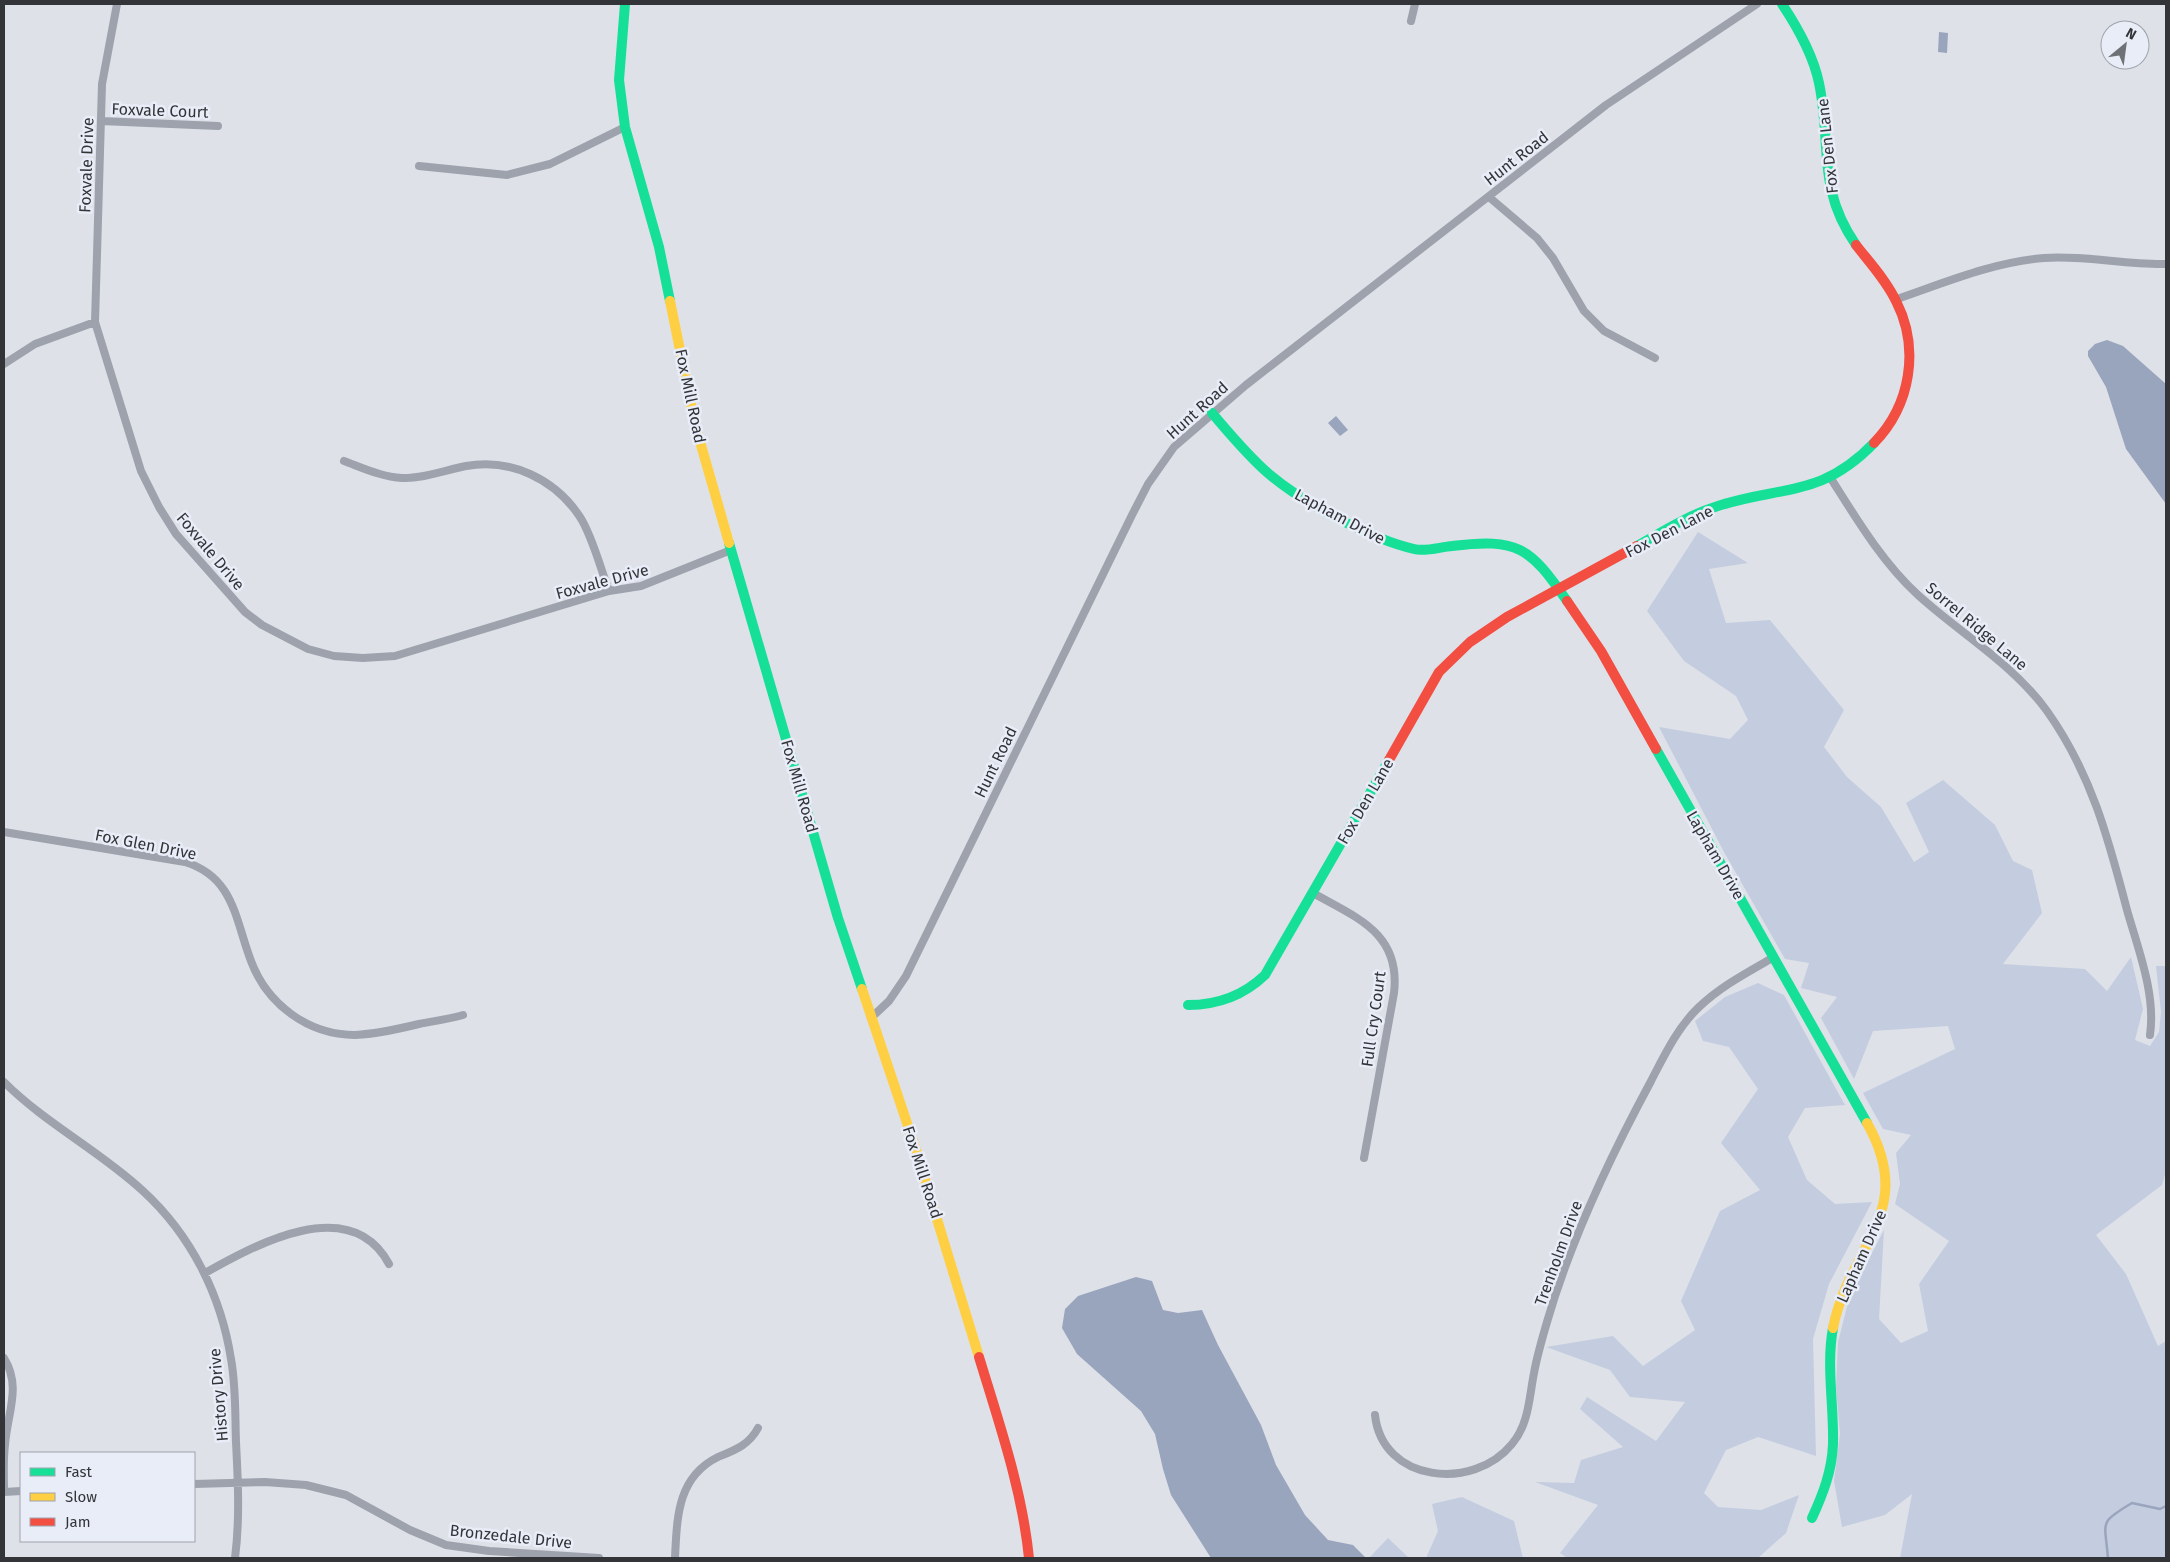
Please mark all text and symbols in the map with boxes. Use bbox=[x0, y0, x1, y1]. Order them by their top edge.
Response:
north arrow bbox=[2100, 20, 2150, 70]
text: N bbox=[2123, 24, 2139, 44]
street label: Fox Den Lane bbox=[1813, 97, 1842, 195]
street label: Foxvale Court bbox=[111, 99, 209, 122]
street label: Foxvale Drive bbox=[75, 117, 98, 213]
street label: Hunt Road bbox=[1480, 127, 1552, 189]
street label: Fox Mill Road bbox=[671, 347, 710, 445]
street label: Hunt Road bbox=[1163, 378, 1232, 443]
street label: Lapham Drive bbox=[1291, 485, 1388, 548]
street label: Fox Den Lane bbox=[1622, 501, 1716, 562]
street label: Foxvale Drive bbox=[173, 509, 249, 594]
street label: Foxvale Drive bbox=[554, 560, 651, 603]
street label: Sorrel Ridge Lane bbox=[1922, 578, 2031, 674]
street label: Hunt Road bbox=[970, 724, 1021, 801]
street label: Fox Mill Road bbox=[777, 737, 822, 835]
street label: Fox Den Lane bbox=[1333, 755, 1398, 847]
street label: Lapham Drive bbox=[1682, 807, 1749, 903]
street label: Fox Glen Drive bbox=[94, 825, 198, 864]
street label: Full Cry Court bbox=[1357, 970, 1390, 1068]
street label: Fox Mill Road bbox=[899, 1124, 946, 1221]
street label: Trenholm Drive bbox=[1531, 1198, 1586, 1308]
street label: Lapham Drive bbox=[1833, 1207, 1890, 1306]
street label: History Drive bbox=[205, 1348, 232, 1442]
legend bbox=[20, 1452, 195, 1542]
text: Fast bbox=[65, 1463, 92, 1481]
text: Slow bbox=[65, 1488, 97, 1506]
text: Jam bbox=[65, 1513, 91, 1531]
street label: Bronzedale Drive bbox=[449, 1521, 573, 1552]

